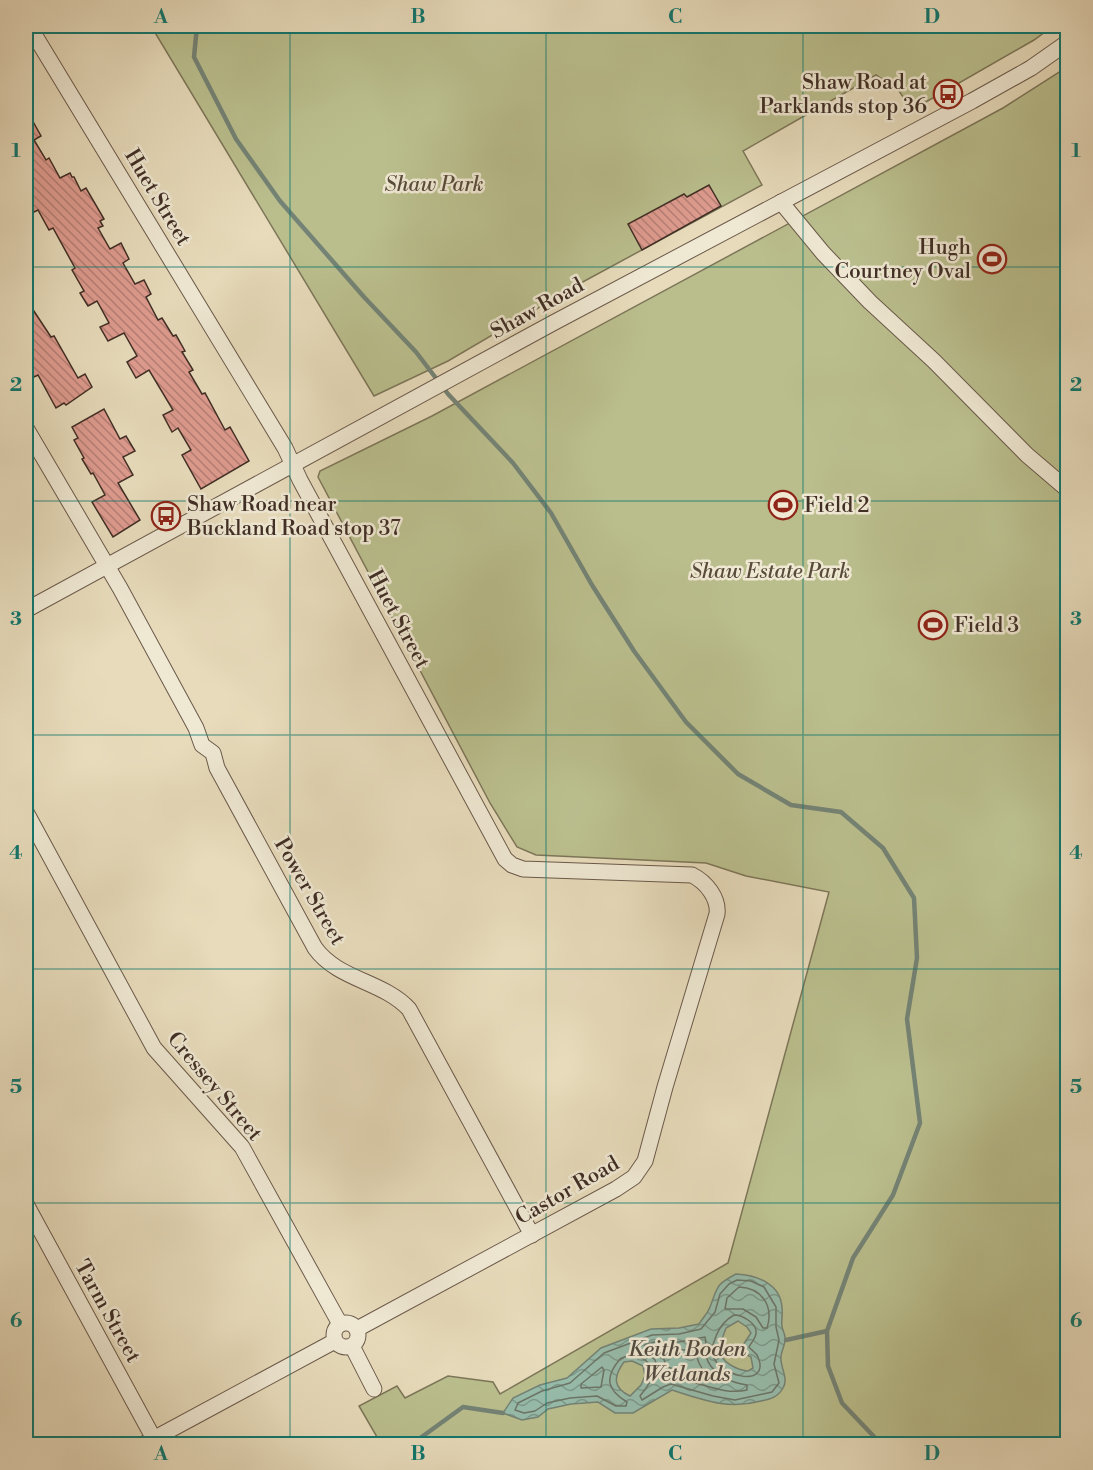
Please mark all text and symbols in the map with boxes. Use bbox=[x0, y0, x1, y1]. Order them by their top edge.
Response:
text: A bbox=[153, 5, 169, 30]
text: B bbox=[410, 5, 426, 30]
text: C bbox=[668, 5, 682, 30]
text: D bbox=[924, 5, 940, 30]
place label: Shaw Road at Parklands stop 36 bbox=[759, 70, 928, 120]
bus stop icon: Shaw Road at Parklands stop 36 bbox=[932, 78, 964, 110]
text: 1 bbox=[11, 139, 21, 164]
text: 1 bbox=[1071, 139, 1081, 164]
street label: Huet Street bbox=[118, 144, 196, 251]
park label: Shaw Park bbox=[385, 172, 483, 198]
place label: Hugh Courtney Oval bbox=[835, 235, 971, 285]
sports icon: Hugh Courtney Oval bbox=[976, 243, 1008, 275]
street label: Shaw Road bbox=[486, 273, 589, 345]
text: 2 bbox=[10, 373, 22, 398]
text: 2 bbox=[1070, 373, 1082, 398]
sports icon: Field 2 bbox=[767, 489, 799, 521]
place label: Shaw Road near Buckland Road stop 37 bbox=[186, 492, 401, 542]
place label: Field 2 bbox=[804, 493, 870, 519]
bus stop icon: Shaw Road near Buckland Road stop 37 bbox=[150, 500, 182, 532]
park label: Shaw Estate Park bbox=[690, 559, 850, 585]
street label: Huet Street bbox=[361, 566, 435, 674]
text: 3 bbox=[10, 607, 22, 632]
text: 3 bbox=[1070, 607, 1082, 632]
sports icon: Field 3 bbox=[917, 609, 949, 641]
place label: Field 3 bbox=[954, 613, 1019, 639]
street label: Power Street bbox=[268, 833, 351, 950]
text: 4 bbox=[9, 841, 23, 866]
text: 4 bbox=[1069, 841, 1083, 866]
street label: Cressey Street bbox=[161, 1027, 268, 1147]
text: 5 bbox=[10, 1075, 22, 1100]
text: 5 bbox=[1070, 1075, 1082, 1100]
street label: Castor Road bbox=[511, 1151, 624, 1231]
street label: Tarm Street bbox=[68, 1256, 146, 1368]
text: 6 bbox=[10, 1309, 23, 1334]
text: 6 bbox=[1070, 1309, 1083, 1334]
water label: Keith Boden Wetlands bbox=[628, 1336, 747, 1388]
text: A bbox=[153, 1442, 169, 1467]
text: B bbox=[410, 1442, 426, 1467]
text: C bbox=[668, 1442, 682, 1467]
text: D bbox=[924, 1442, 940, 1467]

